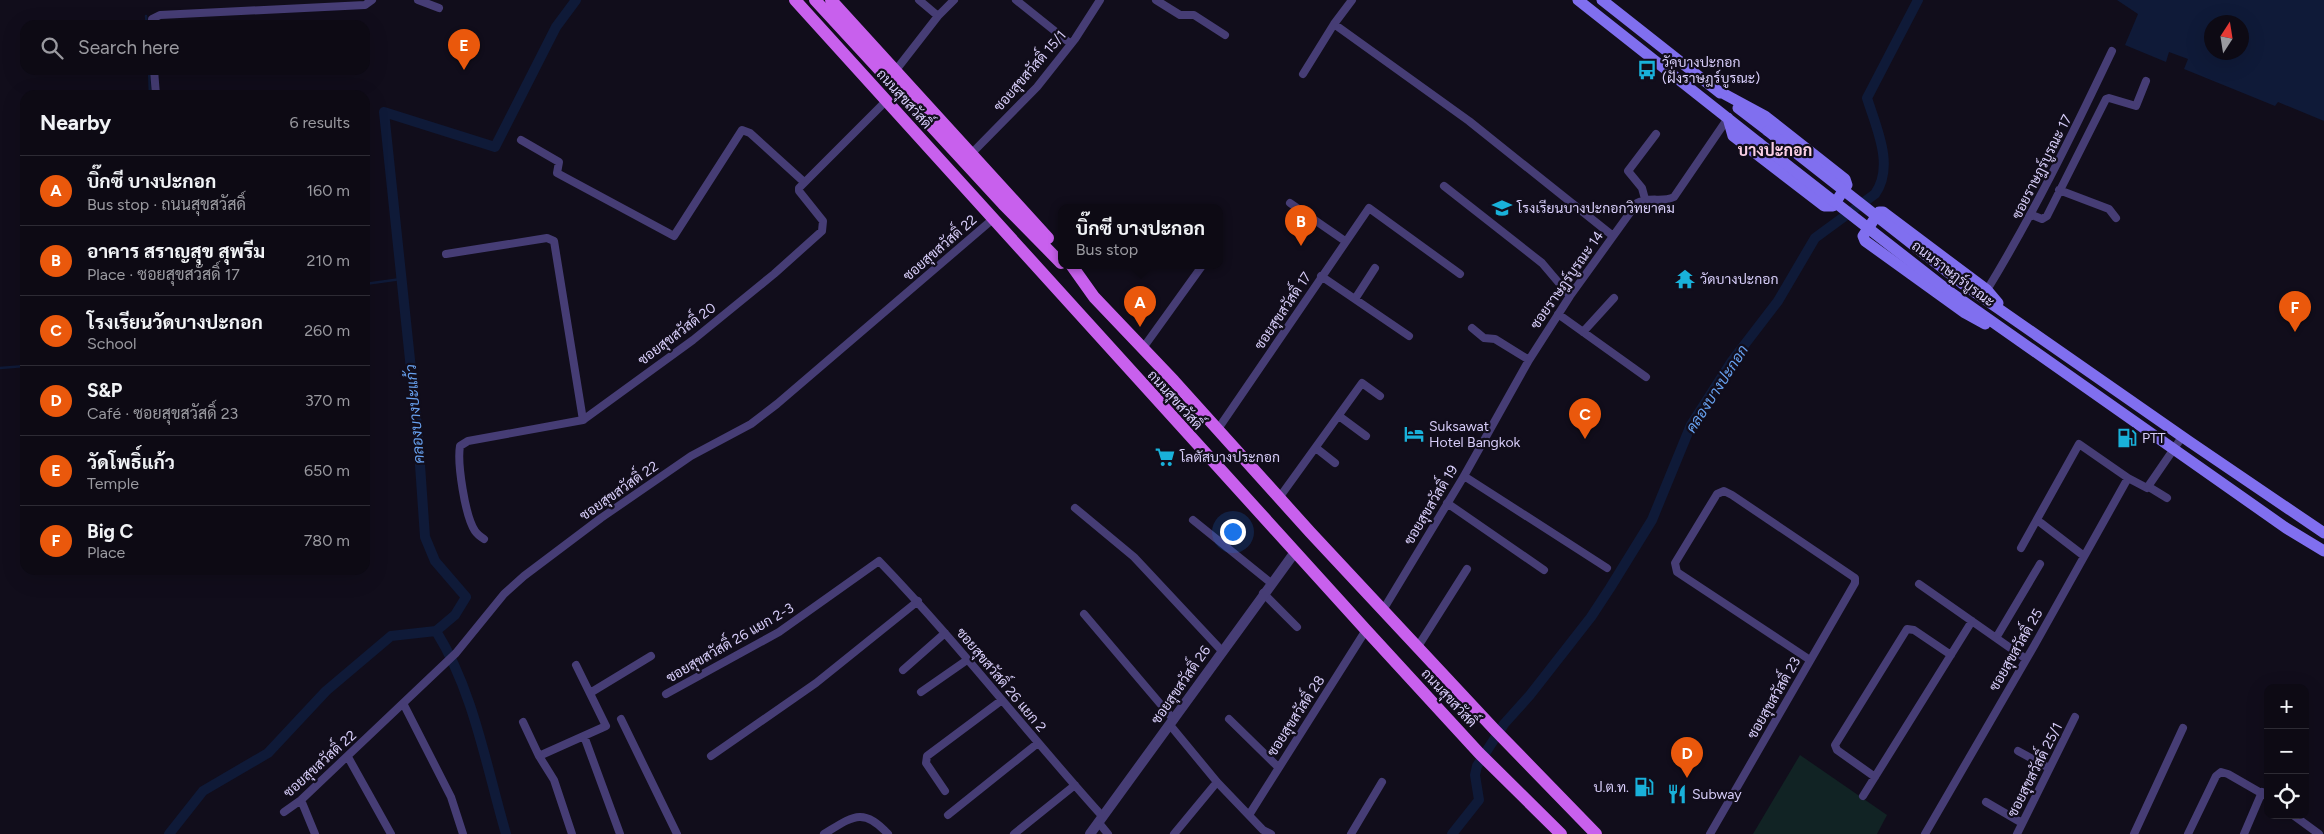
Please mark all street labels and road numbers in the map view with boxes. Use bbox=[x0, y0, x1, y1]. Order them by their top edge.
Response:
street label: ซอยสุขสวัสดิ์ 15/1 bbox=[987, 24, 1070, 116]
street label: ถนนสุขสวัสดิ์ bbox=[872, 63, 938, 133]
street label: ซอยราษฎร์บูรณะ 17 bbox=[2007, 111, 2077, 223]
street label: ซอยสุขสวัสดิ์ 22 bbox=[897, 208, 981, 285]
street label: ซอยราษฎร์บูรณะ 14 bbox=[1526, 227, 1608, 333]
street label: ถนนราษฎร์บูรณะ bbox=[1908, 237, 1998, 311]
street label: ซอยสุขสวัสดิ์ 17 bbox=[1247, 266, 1316, 354]
street label: ซอยสุขสวัสดิ์ 20 bbox=[632, 296, 720, 370]
street label: ถนนสุขสวัสดิ์ bbox=[1143, 364, 1209, 434]
street label: ซอยสุขสวัสดิ์ 22 bbox=[574, 454, 662, 525]
street label: ซอยสุขสวัสดิ์ 19 bbox=[1397, 460, 1462, 549]
street label: ซอยสุขสวัสดิ์ 26 แยก 2-3 bbox=[661, 596, 797, 687]
street label: ซอยสุขสวัสดิ์ 25 bbox=[1982, 604, 2047, 695]
street label: ซอยสุขสวัสดิ์ 26 แยก 2 bbox=[952, 622, 1053, 736]
street label: ซอยสุขสวัสดิ์ 26 bbox=[1144, 640, 1215, 728]
street label: ซอยสุขสวัสดิ์ 23 bbox=[1740, 652, 1805, 743]
street label: ถนนสุขสวัสดิ์ bbox=[1417, 662, 1484, 732]
street label: ซอยสุขสวัสดิ์ 28 bbox=[1260, 670, 1329, 760]
street label: ซอยสุขสวัสดิ์ 25/1 bbox=[2000, 718, 2067, 820]
street label: ซอยสุขสวัสดิ์ 22 bbox=[277, 724, 361, 802]

